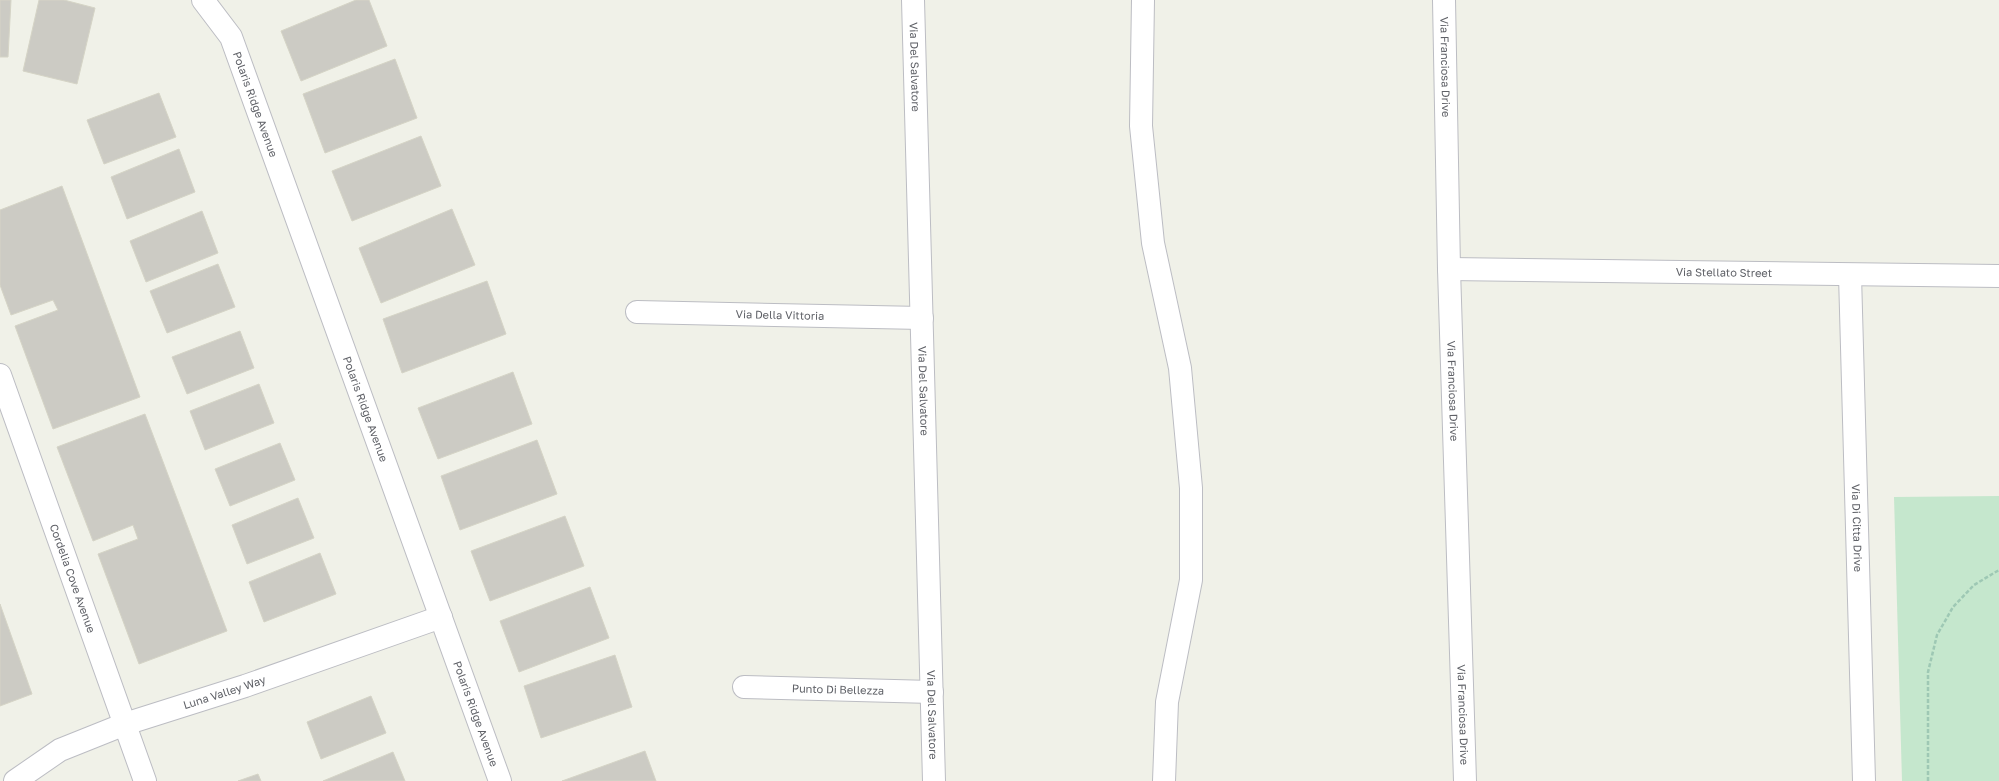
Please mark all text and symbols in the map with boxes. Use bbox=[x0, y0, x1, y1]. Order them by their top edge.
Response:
street label: Via Franciosa Drive bbox=[1438, 17, 1453, 117]
street label: Via Del Salvatore bbox=[908, 22, 923, 112]
street label: Polaris Ridge Avenue bbox=[231, 50, 281, 159]
street label: Via Stellato Street bbox=[1676, 265, 1772, 279]
street label: Via Della Vittoria bbox=[736, 307, 824, 322]
street label: Via Franciosa Drive bbox=[1445, 340, 1461, 441]
street label: Via Del Salvatore bbox=[916, 346, 932, 436]
street label: Polaris Ridge Avenue bbox=[341, 354, 391, 463]
street label: Via Di Citta Drive bbox=[1850, 484, 1865, 572]
street label: Cordelia Cove Avenue bbox=[48, 522, 99, 634]
street label: Polaris Ridge Avenue bbox=[451, 659, 501, 768]
street label: Via Franciosa Drive bbox=[1455, 664, 1471, 765]
street label: Via Del Salvatore bbox=[925, 670, 940, 760]
street label: Luna Valley Way bbox=[181, 672, 267, 711]
street label: Punto Di Bellezza bbox=[792, 681, 884, 697]

